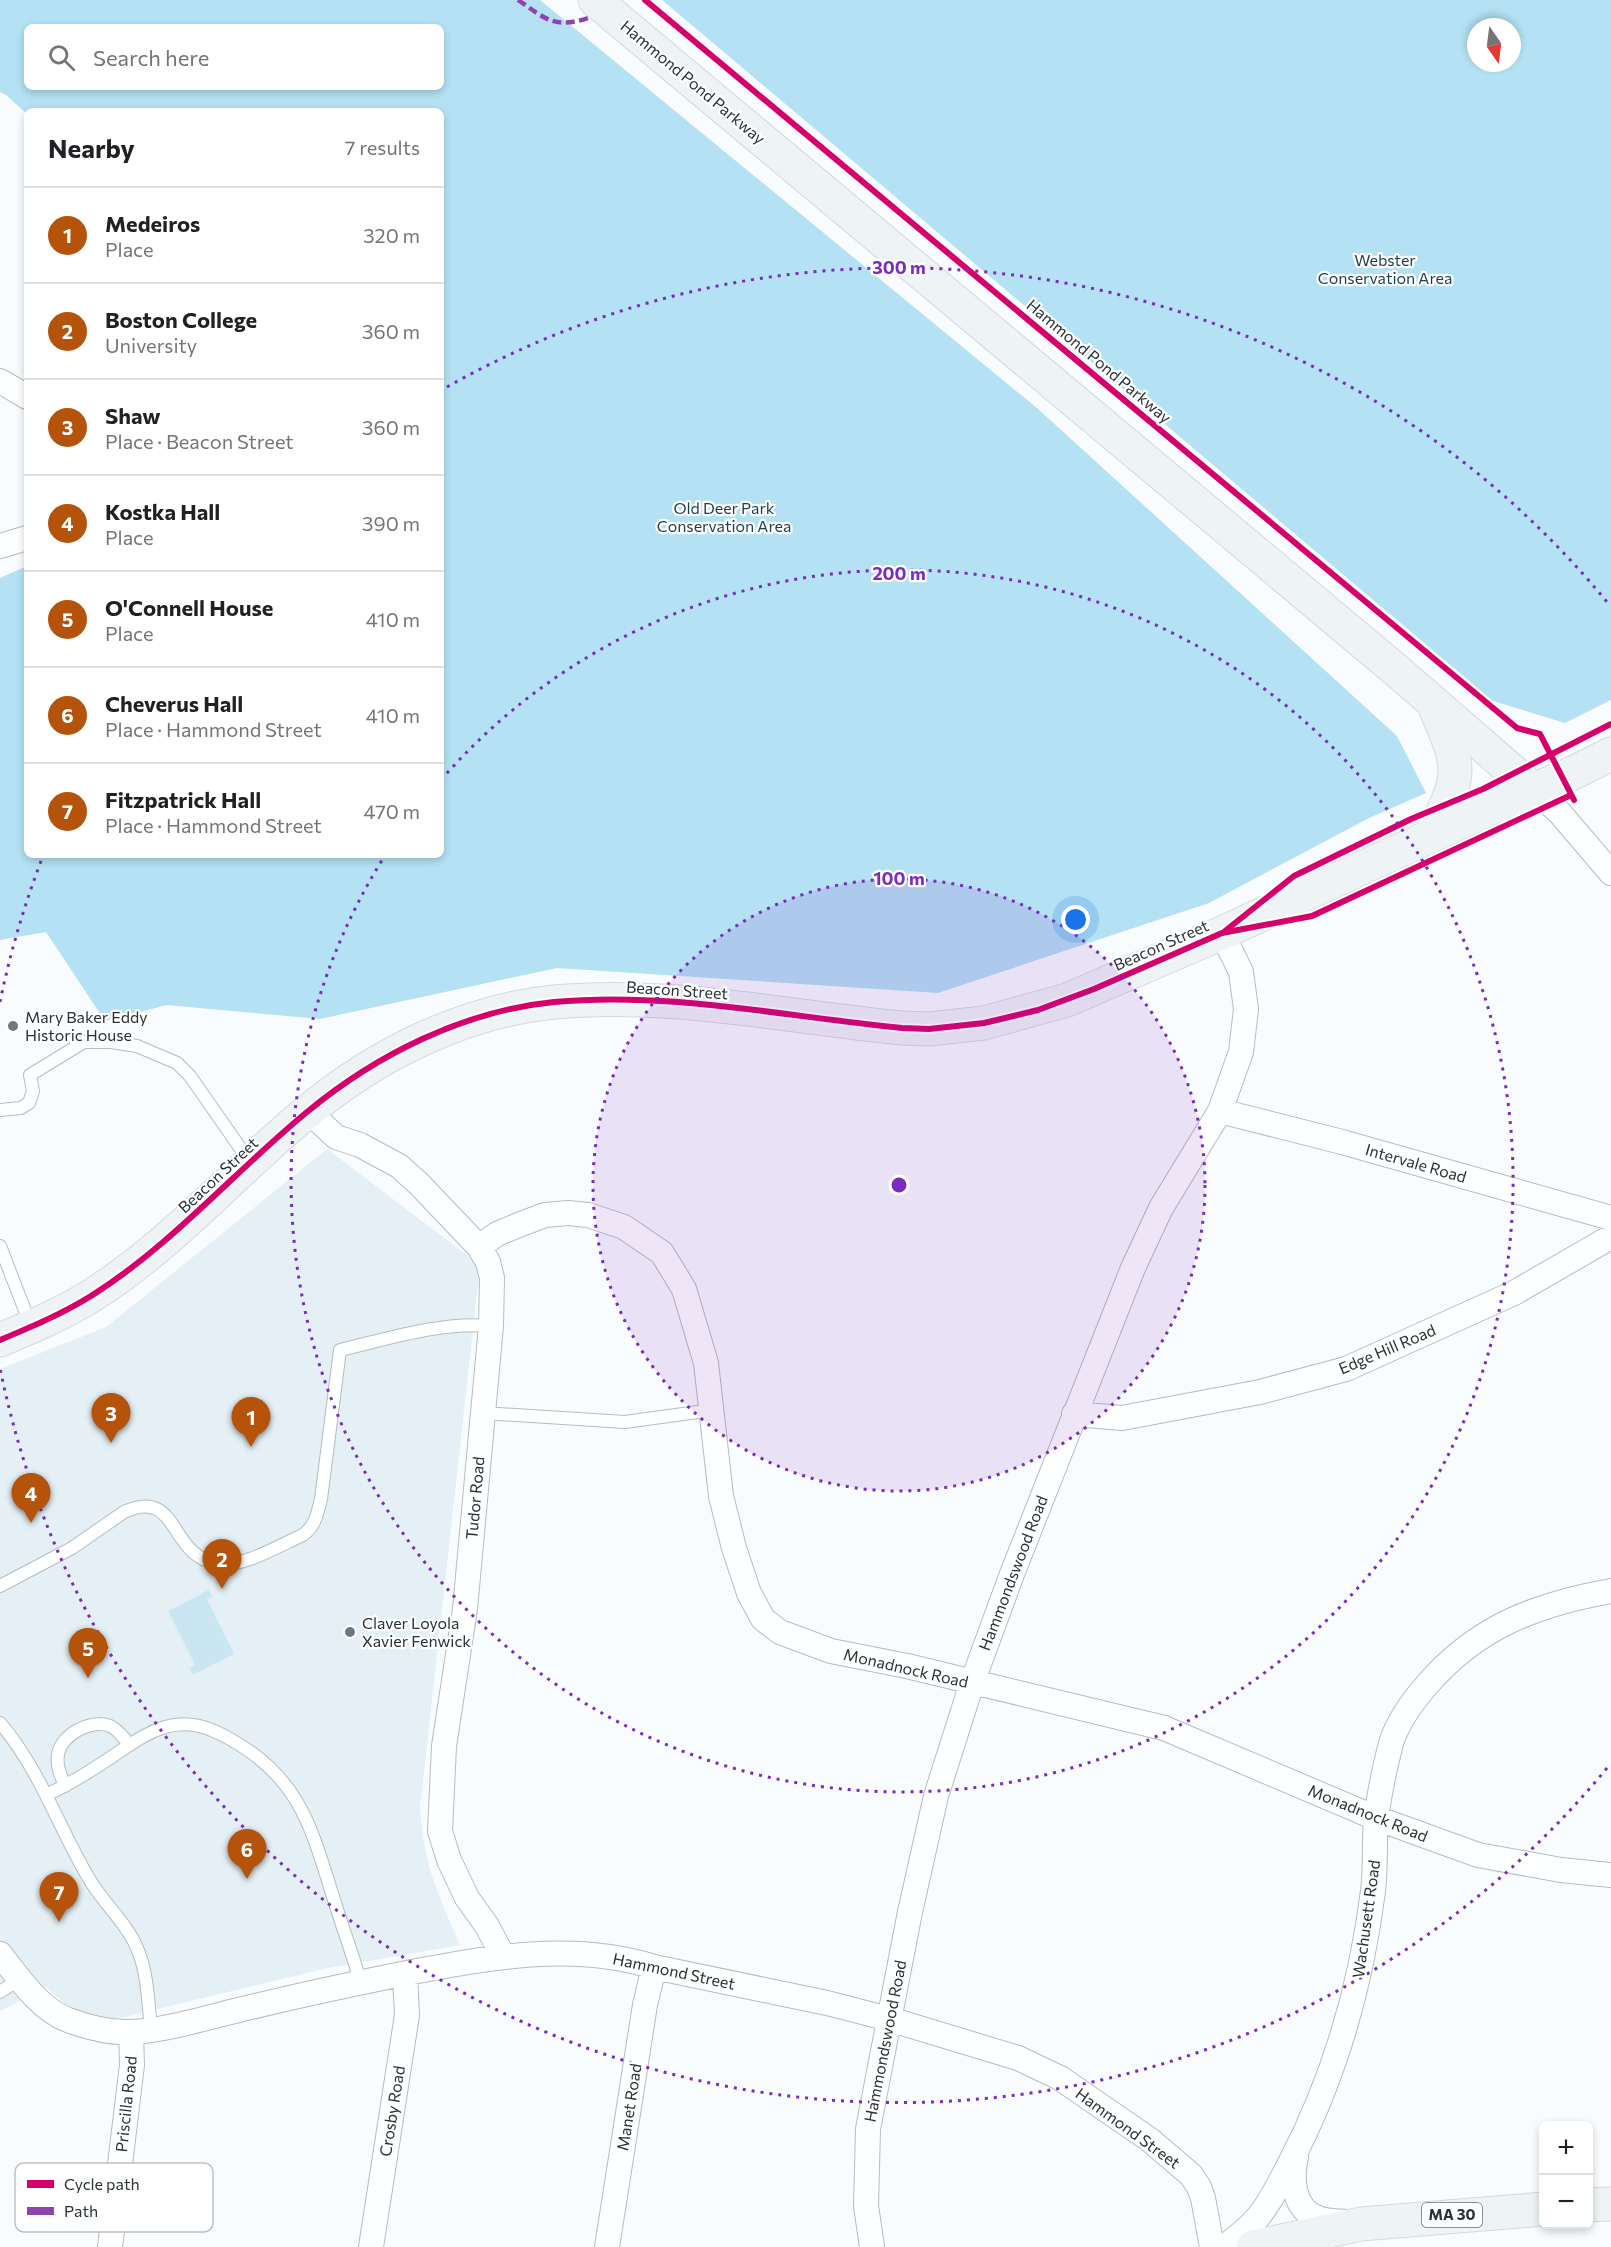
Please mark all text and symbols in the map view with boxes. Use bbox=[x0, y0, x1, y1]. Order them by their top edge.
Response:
street label: Hammond Pond Parkway bbox=[617, 16, 769, 148]
north arrow bbox=[1467, 18, 1521, 72]
search box bbox=[24, 24, 444, 90]
icon: search bbox=[45, 41, 78, 74]
text: Search here bbox=[93, 44, 209, 71]
text: Nearby bbox=[48, 132, 135, 163]
text: 7 results bbox=[345, 135, 420, 159]
text: Medeiros bbox=[105, 210, 200, 237]
text: 1 bbox=[63, 223, 72, 247]
text: 320 m bbox=[363, 223, 420, 247]
text: Place bbox=[105, 237, 154, 261]
park label: Webster Conservation Area bbox=[1318, 250, 1452, 287]
text: 300 m bbox=[872, 256, 926, 278]
street label: Hammond Pond Parkway bbox=[1023, 295, 1175, 427]
text: Boston College bbox=[105, 306, 257, 333]
text: 2 bbox=[62, 319, 73, 343]
text: 360 m bbox=[362, 319, 420, 343]
text: University bbox=[105, 333, 197, 357]
text: Shaw bbox=[105, 402, 161, 429]
text: 3 bbox=[62, 415, 73, 439]
text: 360 m bbox=[362, 415, 420, 439]
text: Place · Beacon Street bbox=[105, 429, 294, 453]
text: Kostka Hall bbox=[105, 498, 220, 525]
park label: Old Deer Park Conservation Area bbox=[657, 498, 791, 535]
text: 4 bbox=[61, 511, 74, 535]
text: 390 m bbox=[362, 511, 420, 535]
text: Place bbox=[105, 525, 154, 549]
text: 200 m bbox=[872, 562, 926, 584]
text: O'Connell House bbox=[105, 594, 273, 621]
text: 5 bbox=[62, 607, 73, 631]
text: 410 m bbox=[366, 607, 420, 631]
text: Place bbox=[105, 621, 154, 645]
text: Cheverus Hall bbox=[105, 690, 243, 717]
text: 6 bbox=[61, 703, 74, 727]
text: 410 m bbox=[366, 703, 420, 727]
text: Place · Hammond Street bbox=[105, 717, 322, 741]
text: Fitzpatrick Hall bbox=[105, 786, 261, 813]
text: 7 bbox=[62, 799, 73, 823]
text: 470 m bbox=[364, 799, 420, 823]
text: Place · Hammond Street bbox=[105, 813, 322, 837]
text: 100 m bbox=[873, 867, 925, 889]
your location bbox=[1061, 905, 1090, 934]
street label: Beacon Street bbox=[1110, 915, 1212, 974]
street label: Beacon Street bbox=[625, 976, 729, 1003]
place label: Mary Baker Eddy Historic House bbox=[25, 1007, 147, 1044]
marker: Mary Baker Eddy Historic House bbox=[6, 1019, 20, 1033]
street label: Beacon Street bbox=[174, 1133, 262, 1216]
street label: Intervale Road bbox=[1363, 1139, 1469, 1186]
centre of rings bbox=[889, 1175, 909, 1195]
street label: Edge Hill Road bbox=[1335, 1320, 1438, 1377]
pin: 3 bbox=[92, 1394, 130, 1443]
pin: 1 bbox=[232, 1398, 270, 1447]
street label: Tudor Road bbox=[461, 1456, 488, 1540]
pin: 4 bbox=[12, 1474, 51, 1523]
street label: Hammondswood Road bbox=[974, 1493, 1051, 1653]
pin: 2 bbox=[202, 1540, 242, 1589]
place label: Claver Loyola Xavier Fenwick bbox=[362, 1613, 471, 1650]
marker: Claver Loyola Xavier Fenwick bbox=[343, 1625, 357, 1639]
pin: 5 bbox=[68, 1628, 107, 1678]
street label: Monadnock Road bbox=[842, 1644, 970, 1691]
street label: Monadnock Road bbox=[1306, 1780, 1431, 1845]
pin: 6 bbox=[228, 1830, 266, 1879]
street label: Wachusett Road bbox=[1348, 1859, 1383, 1979]
pin: 7 bbox=[40, 1872, 78, 1922]
street label: Hammond Street bbox=[611, 1948, 737, 1993]
street label: Hammondswood Road bbox=[859, 1958, 910, 2124]
street label: Priscilla Road bbox=[111, 2055, 140, 2153]
street label: Manet Road bbox=[612, 2062, 645, 2152]
street label: Crosby Road bbox=[375, 2064, 408, 2158]
street label: Hammond Street bbox=[1072, 2083, 1185, 2172]
map controls bbox=[1539, 2121, 1593, 2229]
button: + bbox=[1539, 2121, 1593, 2175]
legend bbox=[15, 2163, 213, 2232]
text: Cycle path bbox=[64, 2174, 140, 2193]
button: − bbox=[1539, 2175, 1593, 2229]
text: Path bbox=[64, 2201, 98, 2220]
road number: MA 30 bbox=[1422, 2203, 1482, 2227]

